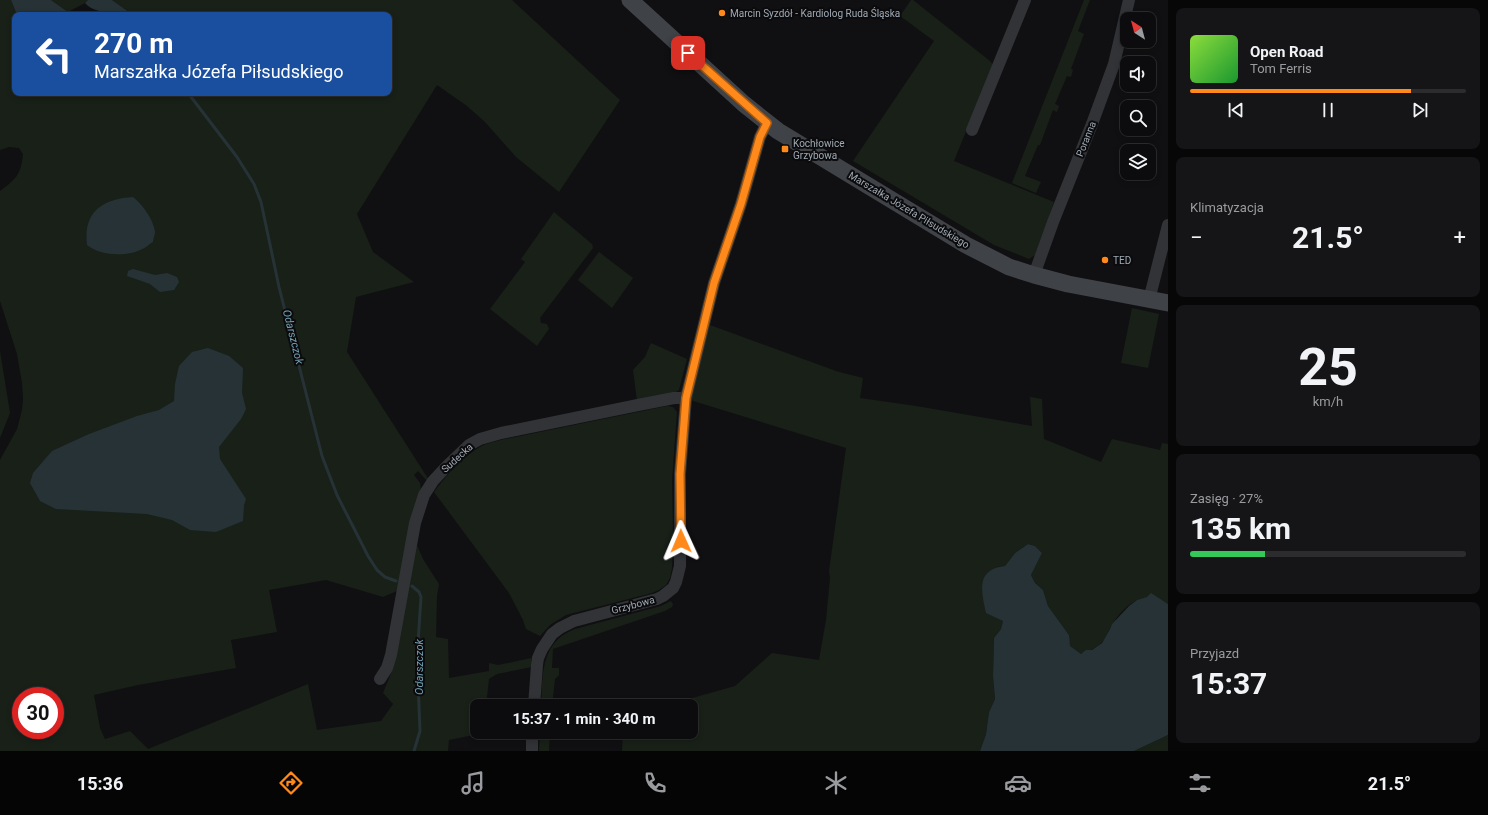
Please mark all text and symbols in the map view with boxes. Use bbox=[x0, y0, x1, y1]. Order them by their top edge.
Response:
place label: Marcin Syzdół - Kardiolog Ruda Śląska bbox=[730, 7, 900, 19]
marker: Marcin Syzdół - Kardiolog Ruda Śląska bbox=[717, 8, 727, 18]
north arrow bbox=[1120, 12, 1156, 48]
map controls bbox=[1120, 12, 1156, 180]
text: 270 m bbox=[94, 27, 173, 60]
icon: left bbox=[28, 28, 80, 80]
pin bbox=[671, 36, 705, 70]
icon: arrive bbox=[677, 42, 699, 64]
text: Open Road bbox=[1250, 43, 1324, 61]
button: sound bbox=[1120, 56, 1156, 92]
text: Marszałka Józefa Piłsudskiego bbox=[94, 61, 343, 82]
text: Tom Ferris bbox=[1250, 61, 1312, 76]
icon: previous bbox=[1225, 99, 1247, 121]
icon: pause bbox=[1317, 99, 1339, 121]
icon: next bbox=[1409, 99, 1431, 121]
button: search bbox=[1120, 100, 1156, 136]
street label: Poranna bbox=[1074, 120, 1098, 158]
place label: Kochłowice Grzybowa bbox=[793, 138, 844, 161]
marker: Kochłowice Grzybowa bbox=[780, 144, 790, 154]
button: layers bbox=[1120, 144, 1156, 180]
street label: Marszałka Józefa Piłsudskiego bbox=[847, 170, 971, 251]
text: Klimatyzacja bbox=[1190, 200, 1264, 215]
text: 21.5° bbox=[1292, 220, 1364, 255]
text: − bbox=[1190, 225, 1203, 250]
text: + bbox=[1454, 225, 1466, 250]
marker: TED bbox=[1100, 255, 1110, 265]
place label: TED bbox=[1113, 255, 1131, 266]
water label: Odarszczok bbox=[280, 308, 306, 366]
text: 25 bbox=[1298, 337, 1358, 398]
text: km/h bbox=[1313, 394, 1343, 409]
street label: Sudecka bbox=[439, 441, 475, 475]
text: Zasięg · 27% bbox=[1190, 491, 1263, 506]
text: 135 km bbox=[1190, 511, 1291, 546]
position arrow bbox=[660, 520, 702, 562]
street label: Grzybowa bbox=[610, 594, 656, 616]
water label: Odarszczok bbox=[413, 639, 426, 695]
text: Przyjazd bbox=[1190, 646, 1239, 661]
text: 15:37 bbox=[1190, 666, 1267, 701]
speed limit sign: 30 bbox=[12, 687, 64, 739]
text: 15:37 · 1 min · 340 m bbox=[513, 710, 655, 728]
icon: directions bbox=[277, 769, 305, 797]
icon: music bbox=[459, 769, 487, 797]
icon: phone bbox=[641, 769, 669, 797]
icon: climate bbox=[822, 769, 850, 797]
icon: car bbox=[1004, 769, 1032, 797]
icon: filters bbox=[1186, 769, 1214, 797]
text: 15:36 bbox=[77, 773, 123, 794]
text: 21.5° bbox=[1368, 773, 1411, 794]

